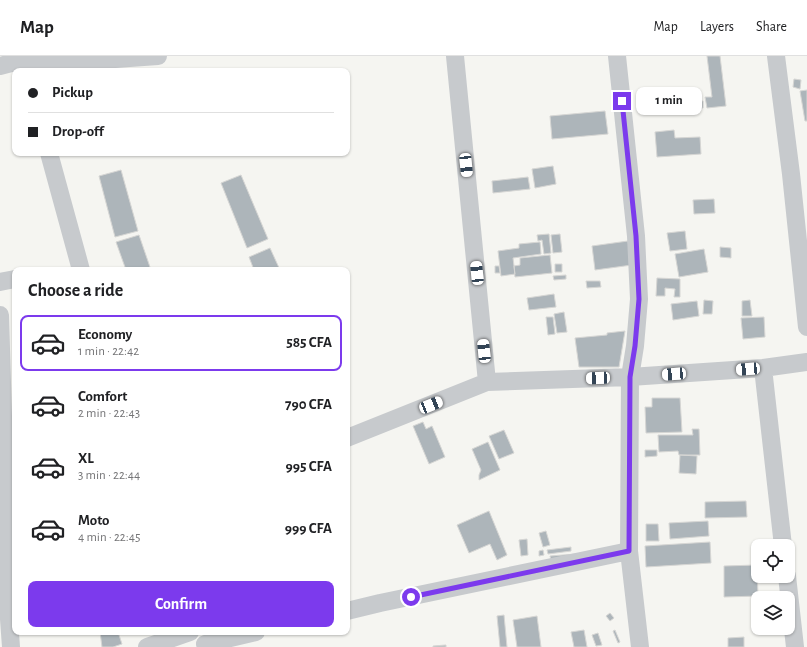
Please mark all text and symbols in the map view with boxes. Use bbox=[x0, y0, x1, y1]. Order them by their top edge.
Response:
text: Map bbox=[20, 18, 54, 37]
text: Map bbox=[653, 20, 678, 34]
text: Layers bbox=[700, 20, 734, 34]
text: Share bbox=[756, 20, 787, 34]
text: Pickup bbox=[52, 85, 93, 100]
callout: 1 min bbox=[636, 87, 702, 115]
route end bbox=[613, 92, 631, 110]
text: 1 min bbox=[655, 94, 683, 107]
text: Drop-off bbox=[52, 124, 104, 139]
car bbox=[459, 152, 473, 178]
car bbox=[470, 260, 484, 286]
text: Choose a ride bbox=[28, 282, 123, 300]
icon: car bbox=[30, 325, 66, 361]
text: Economy bbox=[78, 327, 132, 342]
text: 585 CFA bbox=[286, 335, 332, 350]
car bbox=[477, 338, 491, 364]
text: 1 min · 22:42 bbox=[78, 345, 139, 358]
car bbox=[736, 362, 760, 376]
car bbox=[662, 367, 686, 381]
car bbox=[586, 372, 610, 384]
icon: car bbox=[30, 387, 66, 423]
text: Comfort bbox=[78, 389, 127, 404]
car bbox=[418, 395, 444, 415]
text: 790 CFA bbox=[285, 397, 332, 412]
text: 2 min · 22:43 bbox=[78, 407, 140, 420]
icon: car bbox=[30, 449, 66, 485]
text: XL bbox=[78, 451, 94, 466]
text: 995 CFA bbox=[286, 459, 332, 474]
text: 3 min · 22:44 bbox=[78, 469, 140, 482]
icon: car bbox=[30, 511, 66, 547]
text: Moto bbox=[78, 513, 110, 528]
text: 999 CFA bbox=[285, 521, 332, 536]
text: 4 min · 22:45 bbox=[78, 531, 140, 544]
map controls bbox=[751, 539, 795, 635]
button: locate bbox=[751, 539, 795, 583]
button: Confirm bbox=[28, 581, 334, 627]
route start bbox=[402, 588, 420, 606]
button: layers bbox=[751, 591, 795, 635]

